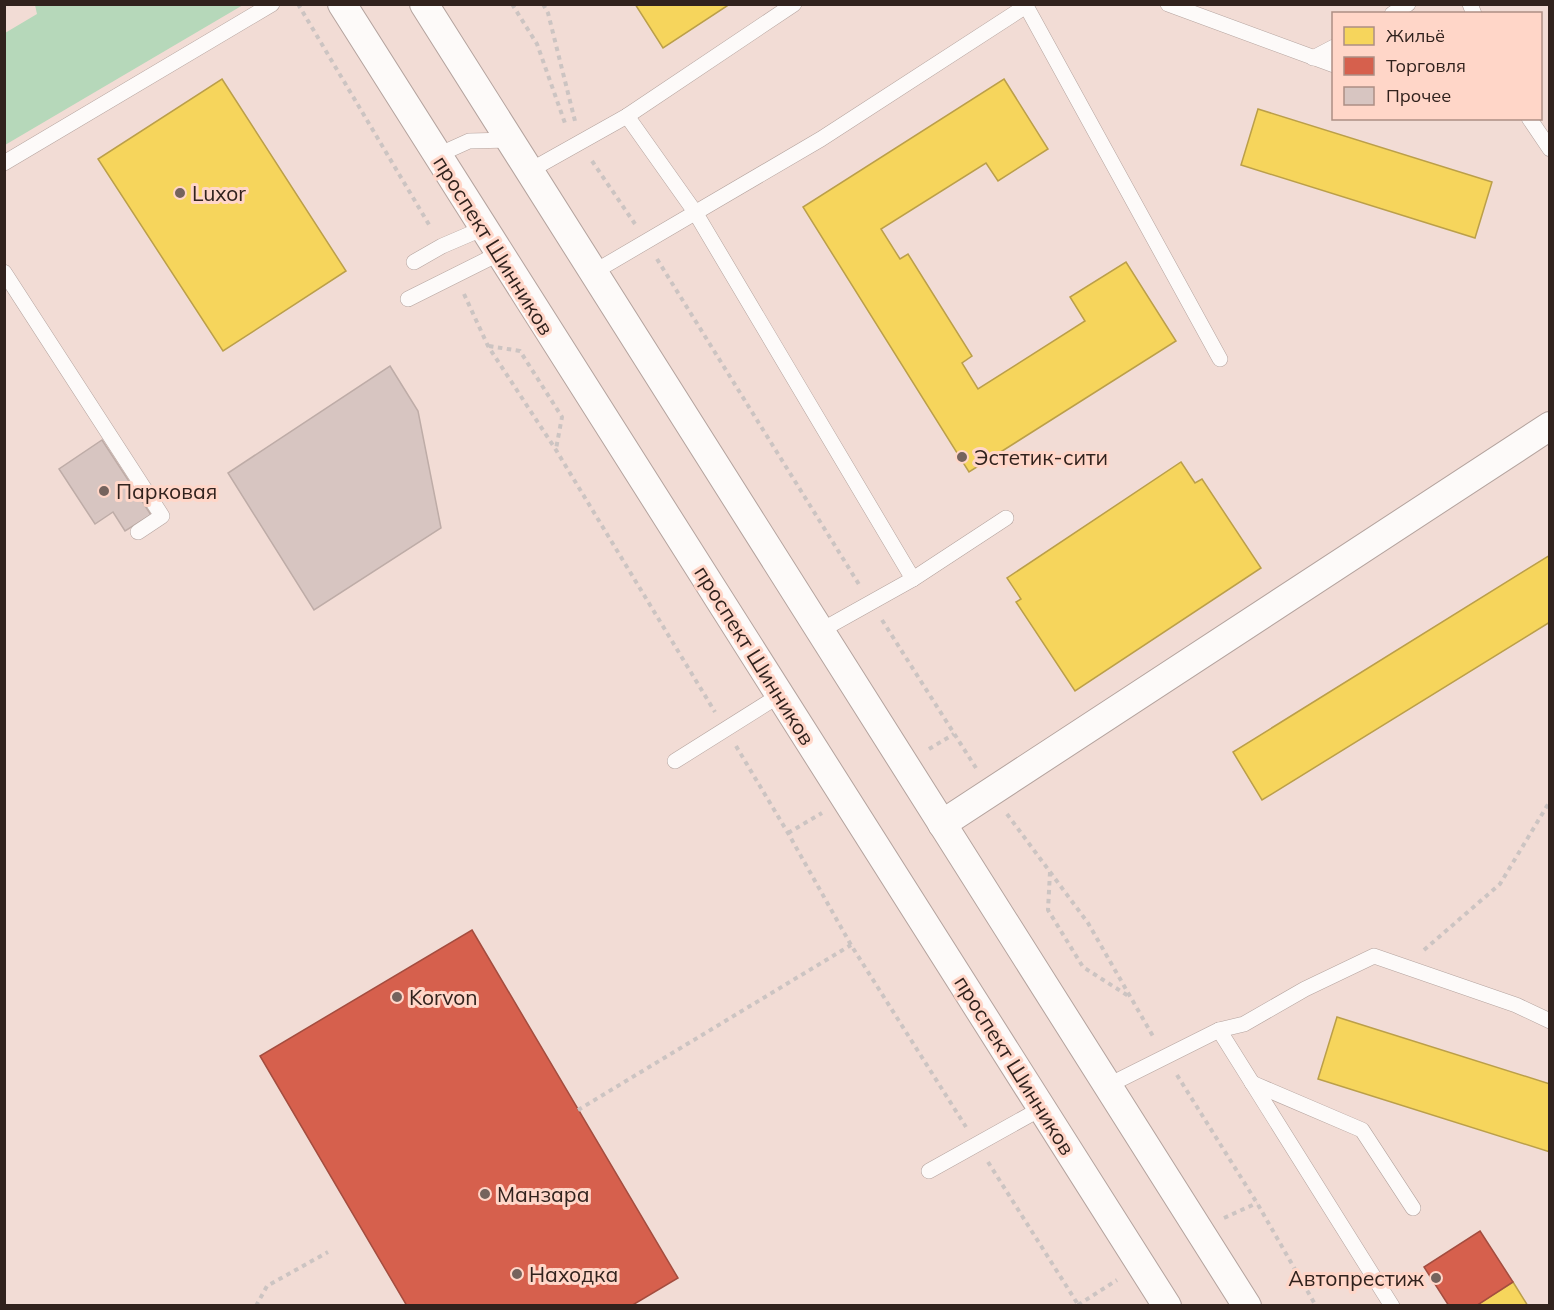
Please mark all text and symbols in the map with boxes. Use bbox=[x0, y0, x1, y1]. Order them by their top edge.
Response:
legend bbox=[1332, 12, 1542, 120]
text: Жильё bbox=[1386, 24, 1445, 47]
text: Торговля bbox=[1386, 54, 1466, 77]
text: Прочее bbox=[1386, 84, 1451, 107]
street label: проспект Шинников bbox=[428, 150, 560, 340]
place label: Luxor bbox=[192, 180, 246, 206]
marker: Luxor bbox=[173, 186, 187, 200]
place label: Эстетик-сити bbox=[974, 444, 1108, 470]
marker: Эстетик-сити bbox=[955, 450, 969, 464]
place label: Парковая bbox=[116, 478, 217, 504]
marker: Парковая bbox=[97, 484, 111, 498]
street label: проспект Шинников bbox=[689, 560, 821, 750]
street label: проспект Шинников bbox=[949, 970, 1081, 1160]
place label: Korvon bbox=[409, 984, 478, 1010]
marker: Korvon bbox=[390, 990, 404, 1004]
place label: Манзара bbox=[497, 1181, 589, 1207]
marker: Манзара bbox=[478, 1187, 492, 1201]
place label: Находка bbox=[529, 1261, 618, 1287]
place label: Автопрестиж bbox=[1288, 1265, 1424, 1291]
marker: Находка bbox=[510, 1267, 524, 1281]
marker: Автопрестиж bbox=[1429, 1271, 1443, 1285]

